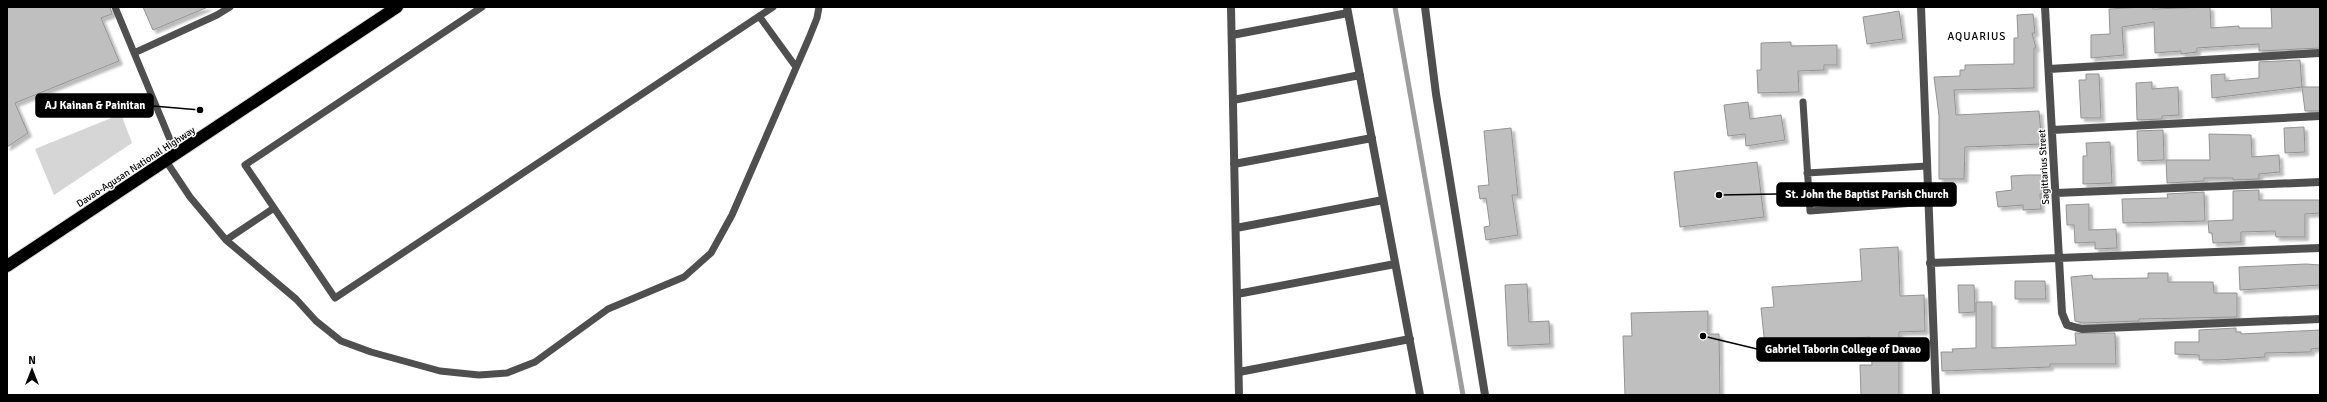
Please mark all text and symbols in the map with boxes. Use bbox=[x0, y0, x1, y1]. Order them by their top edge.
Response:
district label: AQUARIUS bbox=[1948, 30, 2006, 43]
callout: AJ Kainan & Painitan bbox=[36, 94, 153, 117]
text: AJ Kainan & Painitan bbox=[45, 99, 145, 112]
street label: Davao-Agusan National Highway bbox=[74, 124, 198, 210]
street label: Sagittarius Street bbox=[2036, 129, 2052, 205]
callout: St. John the Baptist Parish Church bbox=[1777, 183, 1956, 206]
text: St. John the Baptist Parish Church bbox=[1785, 188, 1949, 201]
callout: Gabriel Taborin College of Davao bbox=[1757, 338, 1929, 361]
text: Gabriel Taborin College of Davao bbox=[1765, 343, 1921, 356]
north arrow bbox=[12, 350, 52, 390]
text: N bbox=[28, 354, 36, 367]

